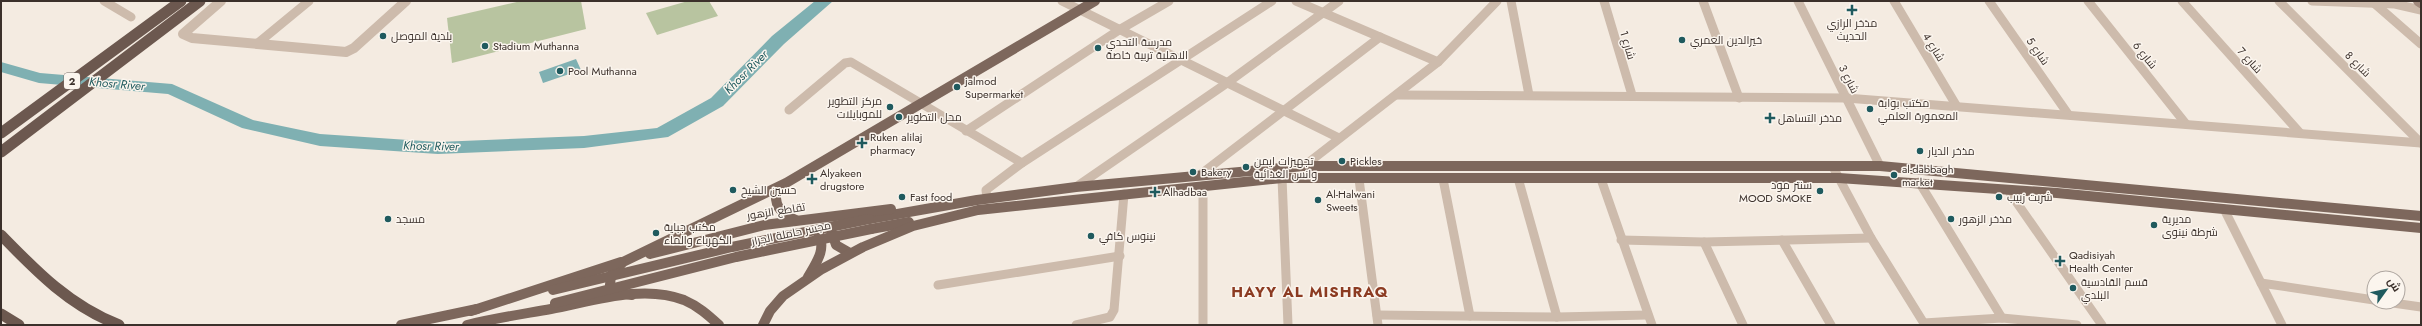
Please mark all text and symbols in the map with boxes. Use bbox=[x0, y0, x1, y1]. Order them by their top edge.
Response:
marker: مذخر الرازي الحديث bbox=[1847, 5, 1857, 15]
place label: مذخر الرازي الحديث bbox=[1827, 15, 1877, 44]
place label: بلدية الموصل bbox=[391, 28, 452, 44]
street label: شارع 1 bbox=[1616, 29, 1640, 61]
street label: شارع 4 bbox=[1919, 30, 1949, 64]
marker: بلدية الموصل bbox=[378, 31, 388, 41]
place label: خيرالدين العمري bbox=[1690, 32, 1762, 49]
place label: مدرسة التحدي الاهلية تربية خاصة bbox=[1106, 34, 1188, 63]
street label: شارع 5 bbox=[2023, 34, 2053, 68]
marker: خيرالدين العمري bbox=[1677, 35, 1687, 45]
place label: Stadium Muthanna bbox=[493, 38, 579, 54]
street label: شارع 6 bbox=[2129, 38, 2161, 72]
marker: Stadium Muthanna bbox=[480, 41, 490, 51]
marker: مدرسة التحدي الاهلية تربية خاصة bbox=[1093, 43, 1103, 53]
street label: شارع 7 bbox=[2234, 43, 2266, 77]
water label: Khosr River bbox=[720, 45, 773, 98]
street label: شارع 8 bbox=[2342, 48, 2374, 80]
street label: شارع 3 bbox=[1835, 62, 1863, 96]
place label: Pool Muthanna bbox=[568, 63, 637, 79]
marker: Pool Muthanna bbox=[555, 66, 565, 76]
road number: 2 bbox=[64, 73, 80, 89]
water label: Khosr River bbox=[88, 73, 147, 95]
place label: jalmod Supermarket bbox=[964, 73, 1023, 102]
marker: jalmod Supermarket bbox=[952, 82, 962, 92]
place label: مركز التطوير للموبايلات bbox=[827, 93, 882, 122]
place label: مكتب بوابة المعمورة العلمي bbox=[1878, 95, 1958, 125]
marker: مركز التطوير للموبايلات bbox=[885, 102, 895, 112]
marker: مكتب بوابة المعمورة العلمي bbox=[1865, 104, 1875, 114]
place label: محل التطوير bbox=[906, 109, 962, 125]
place label: مذخر التساهل bbox=[1778, 110, 1842, 126]
marker: محل التطوير bbox=[894, 112, 904, 122]
marker: مذخر التساهل bbox=[1765, 113, 1775, 123]
place label: Ruken alilaj pharmacy bbox=[870, 129, 923, 158]
water label: Khosr River bbox=[403, 137, 460, 156]
marker: Ruken alilaj pharmacy bbox=[857, 138, 867, 148]
place label: مذخر الديار bbox=[1927, 143, 1975, 159]
marker: مذخر الديار bbox=[1915, 146, 1925, 156]
place label: تجهيزات ايمن وانس الغذائية bbox=[1254, 153, 1317, 182]
place label: Pickles bbox=[1350, 153, 1382, 169]
marker: Pickles bbox=[1337, 156, 1347, 166]
place label: al-dabbagh market bbox=[1902, 161, 1954, 190]
marker: تجهيزات ايمن وانس الغذائية bbox=[1241, 162, 1251, 172]
place label: Bakery bbox=[1201, 164, 1232, 180]
place label: Alyakeen drugstore bbox=[820, 165, 865, 194]
marker: Bakery bbox=[1188, 167, 1198, 177]
marker: al-dabbagh market bbox=[1889, 170, 1899, 180]
marker: Alyakeen drugstore bbox=[807, 174, 817, 184]
place label: سنتر مود MOOD SMOKE bbox=[1739, 177, 1812, 206]
place label: حسين الشيخ bbox=[741, 182, 796, 198]
place label: Alhadbaa bbox=[1163, 184, 1207, 200]
marker: حسين الشيخ bbox=[728, 185, 738, 195]
place label: Al-Halwani Sweets bbox=[1326, 186, 1375, 215]
marker: سنتر مود MOOD SMOKE bbox=[1815, 186, 1825, 196]
marker: Alhadbaa bbox=[1150, 187, 1160, 197]
place label: Fast food bbox=[910, 189, 952, 205]
place label: شربت زبيب bbox=[2007, 189, 2053, 205]
marker: Fast food bbox=[897, 192, 907, 202]
marker: شربت زبيب bbox=[1994, 192, 2004, 202]
marker: Al-Halwani Sweets bbox=[1313, 195, 1323, 205]
street label: تقاطع الزهور bbox=[745, 198, 806, 224]
place label: مسجد bbox=[396, 211, 425, 227]
place label: مذخر الزهور bbox=[1958, 211, 2012, 227]
place label: مديرية شرطة نينوى bbox=[2162, 211, 2218, 240]
marker: مسجد bbox=[383, 214, 393, 224]
marker: مذخر الزهور bbox=[1946, 214, 1956, 224]
street label: مجسر حاملة الجرار bbox=[749, 217, 832, 249]
place label: مكتب جباية الكهرباء والماء bbox=[664, 219, 732, 248]
marker: مديرية شرطة نينوى bbox=[2149, 220, 2159, 230]
marker: مكتب جباية الكهرباء والماء bbox=[651, 228, 661, 238]
place label: نينوس كافي bbox=[1099, 228, 1156, 245]
marker: نينوس كافي bbox=[1086, 231, 1096, 241]
place label: Qadisiyah Health Center bbox=[2069, 247, 2133, 276]
marker: Qadisiyah Health Center bbox=[2054, 255, 2066, 267]
north arrow bbox=[2366, 270, 2406, 310]
place label: قسم القادسية البلدي bbox=[2081, 274, 2148, 304]
text: ش bbox=[2384, 274, 2405, 295]
district label: HAYY AL MISHRAQ bbox=[1231, 281, 1389, 303]
marker: قسم القادسية البلدي bbox=[2068, 283, 2078, 293]

